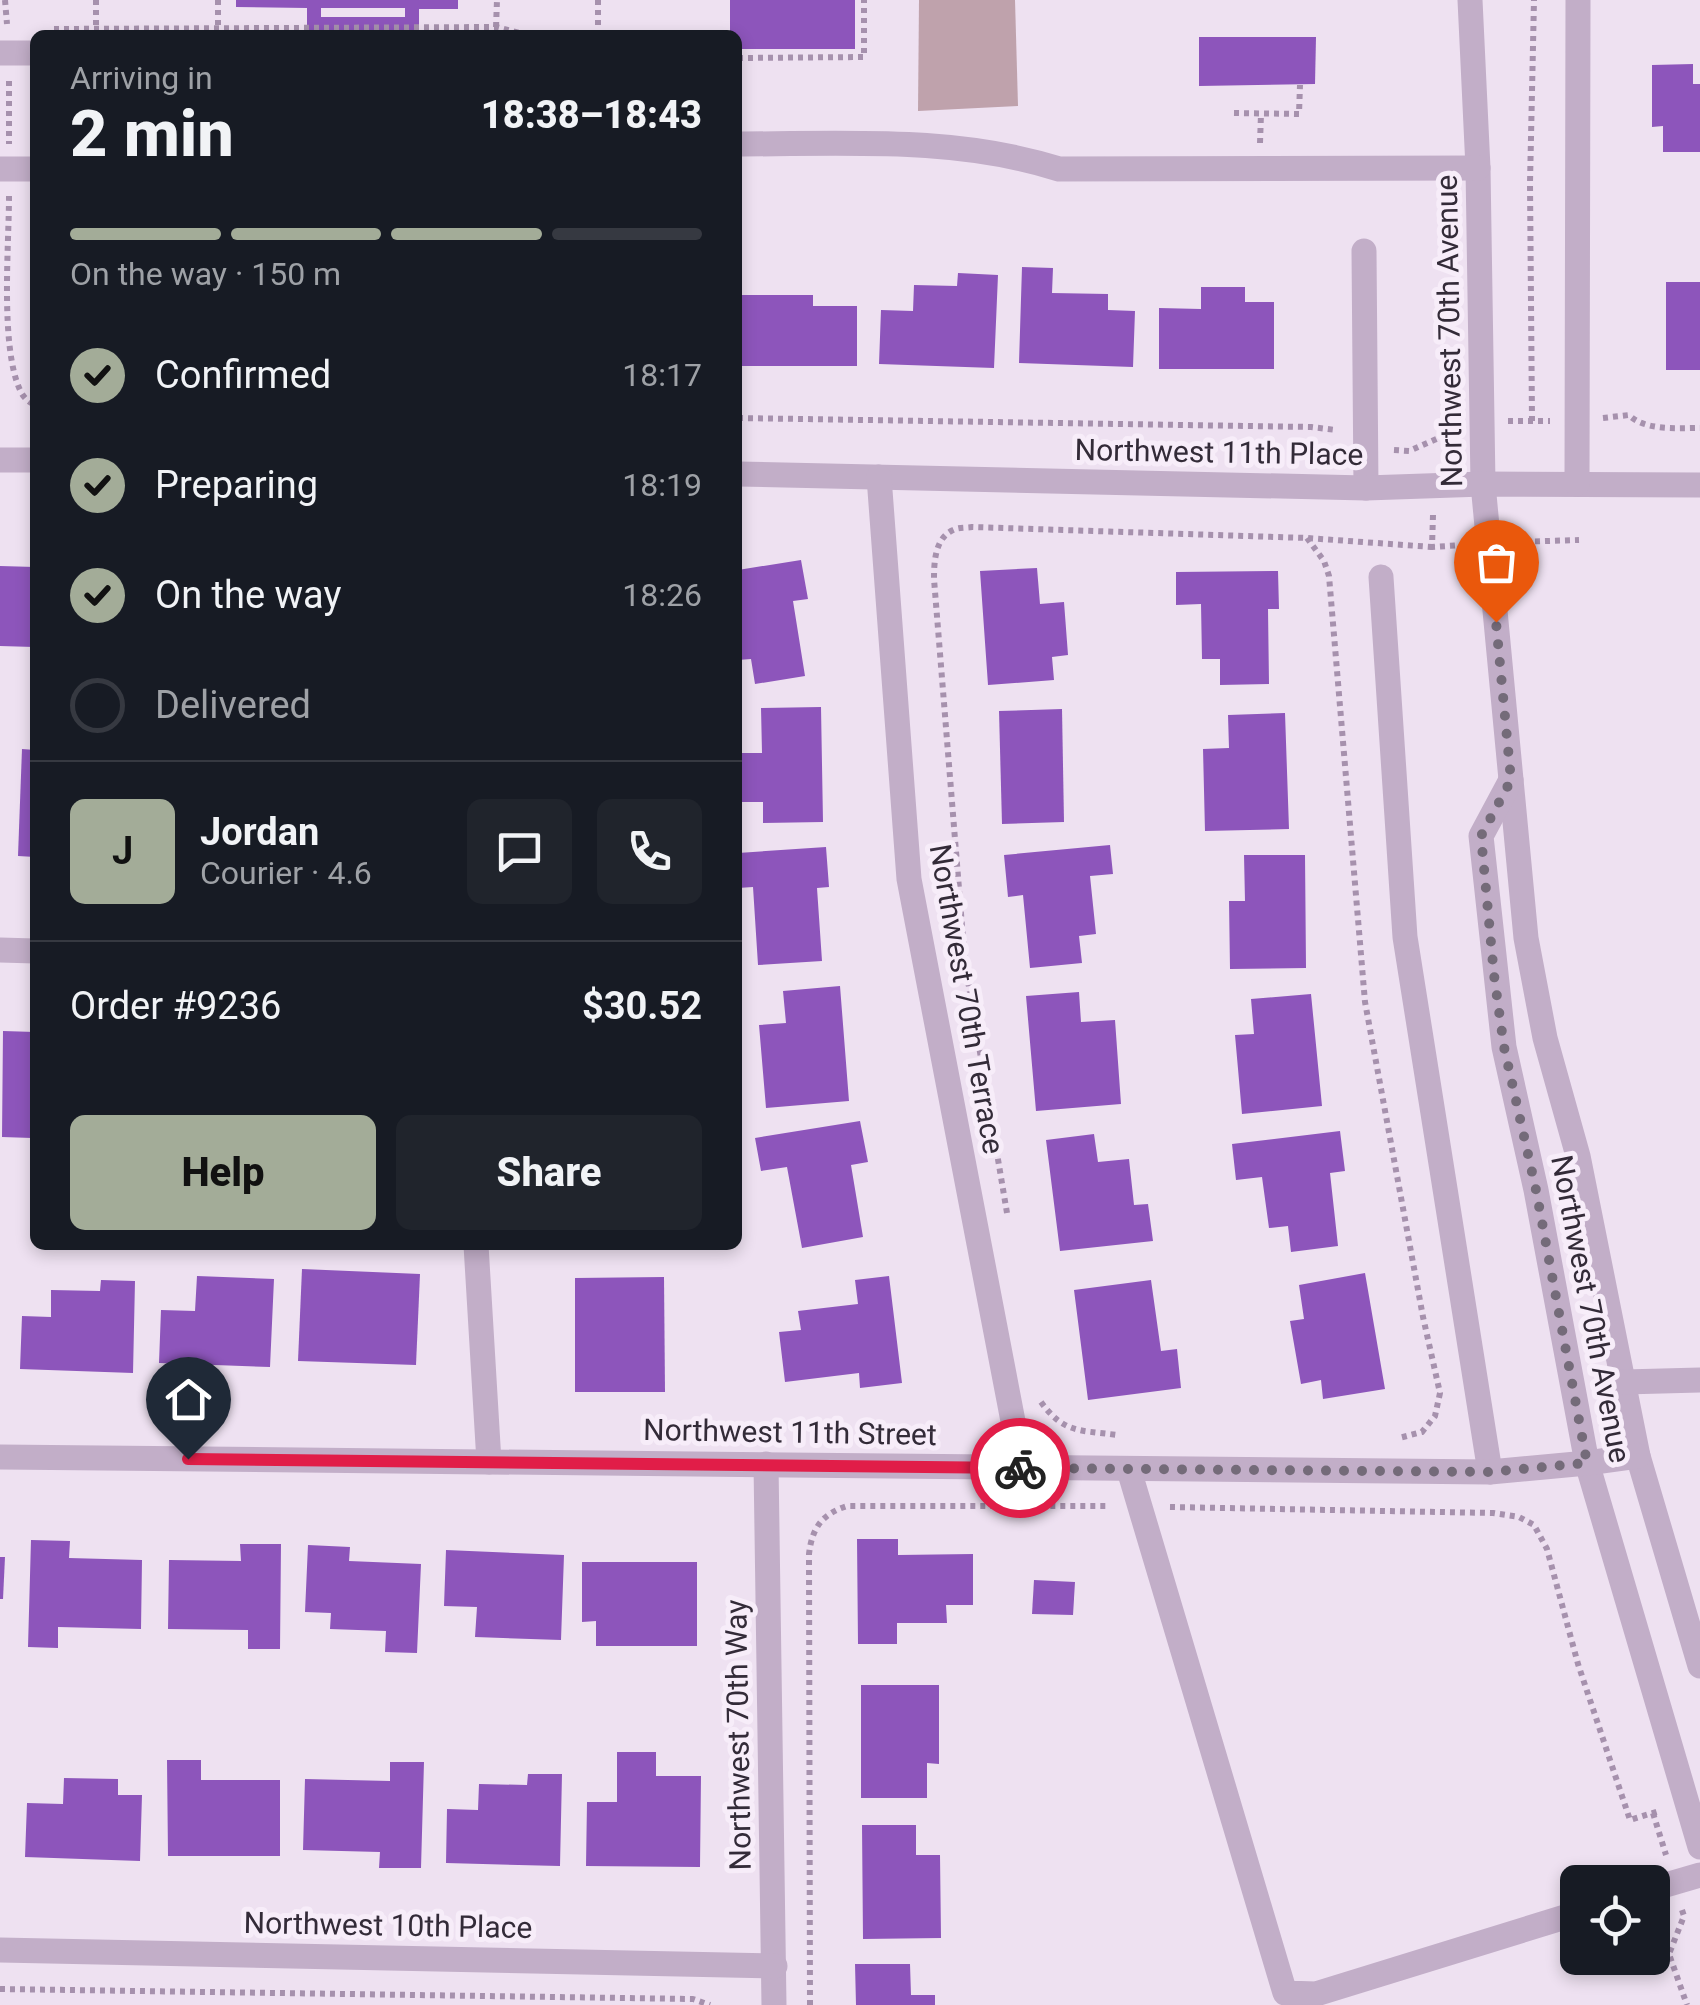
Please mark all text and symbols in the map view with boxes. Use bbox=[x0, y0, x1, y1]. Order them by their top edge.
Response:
text: Arriving in bbox=[70, 59, 213, 97]
text: 18:38–18:43 bbox=[481, 93, 702, 137]
text: 2 min bbox=[70, 96, 234, 172]
street label: Northwest 70th Avenue bbox=[1429, 174, 1469, 488]
text: On the way · 150 m bbox=[70, 255, 341, 293]
icon: check bbox=[70, 348, 125, 403]
text: Confirmed bbox=[155, 353, 331, 397]
text: 18:17 bbox=[622, 356, 702, 394]
street label: Northwest 11th Place bbox=[1074, 432, 1364, 472]
icon: check bbox=[70, 458, 125, 513]
text: Preparing bbox=[155, 463, 318, 507]
text: 18:19 bbox=[622, 466, 702, 504]
pin bbox=[1454, 520, 1539, 623]
icon: bag bbox=[1469, 535, 1524, 590]
icon: check bbox=[70, 568, 125, 623]
text: On the way bbox=[155, 573, 341, 617]
text: 18:26 bbox=[622, 576, 702, 614]
text: Delivered bbox=[155, 683, 311, 727]
button: chat bbox=[467, 799, 572, 904]
button: phone bbox=[597, 799, 702, 904]
text: Jordan bbox=[200, 810, 319, 854]
text: J bbox=[112, 829, 133, 873]
street label: Northwest 70th Terrace bbox=[923, 841, 1011, 1157]
text: Courier · 4.6 bbox=[200, 854, 372, 892]
text: Order #9236 bbox=[70, 984, 281, 1028]
text: $30.52 bbox=[582, 984, 702, 1028]
button: Help bbox=[70, 1115, 376, 1230]
button: Share bbox=[396, 1115, 702, 1230]
street label: Northwest 70th Avenue bbox=[1544, 1152, 1638, 1466]
pin bbox=[146, 1357, 231, 1460]
icon: home bbox=[161, 1372, 216, 1427]
street label: Northwest 11th Street bbox=[643, 1412, 937, 1452]
courier bbox=[970, 1418, 1070, 1518]
icon: bike bbox=[993, 1441, 1048, 1496]
street label: Northwest 70th Way bbox=[718, 1599, 758, 1871]
map controls bbox=[1560, 1865, 1670, 1975]
button: locate bbox=[1560, 1865, 1670, 1975]
street label: Northwest 10th Place bbox=[243, 1905, 533, 1945]

